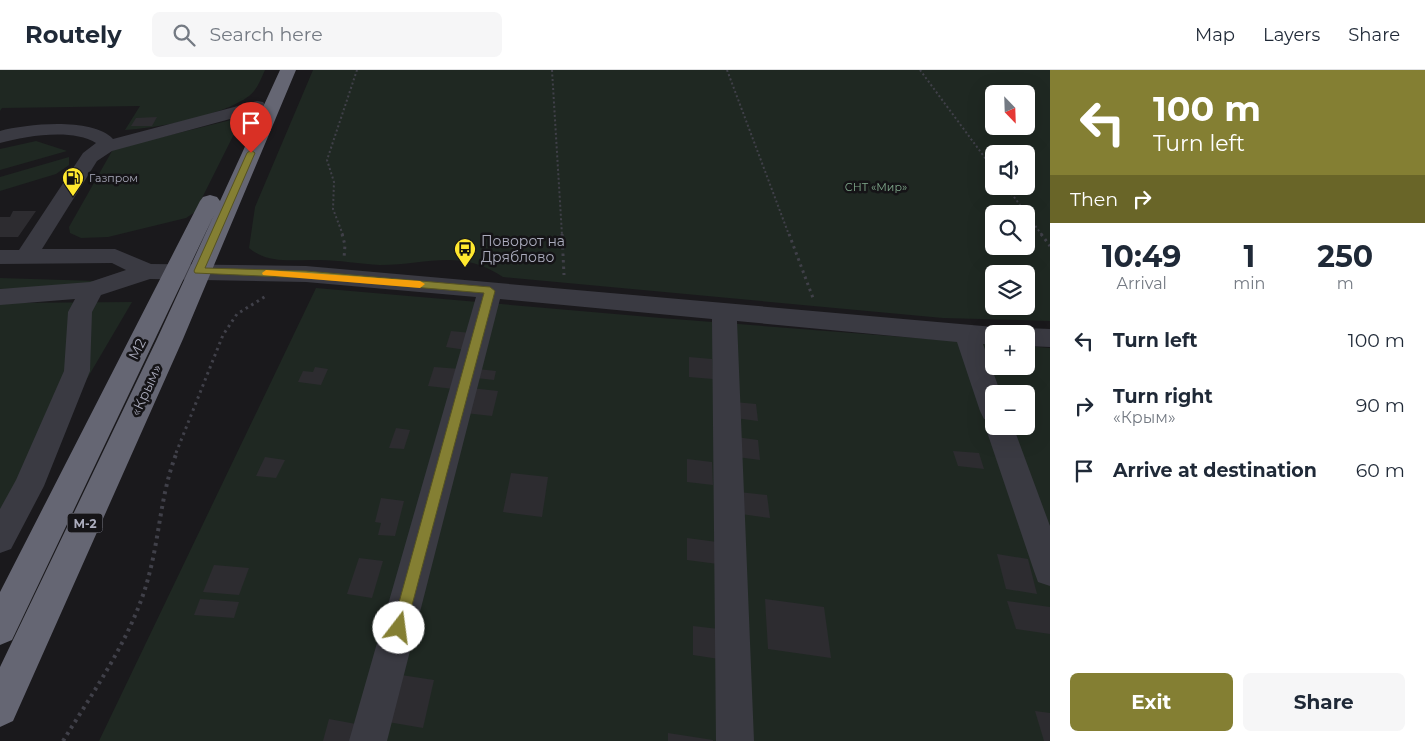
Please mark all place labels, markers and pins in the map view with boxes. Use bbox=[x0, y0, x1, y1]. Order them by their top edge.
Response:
pin bbox=[230, 102, 272, 153]
fuel station icon: Газпром bbox=[61, 166, 85, 197]
place label: Газпром bbox=[89, 171, 138, 185]
place label: Поворот на Дряблово bbox=[481, 232, 565, 266]
bus stop icon: Поворот на Дряблово bbox=[453, 237, 477, 268]

